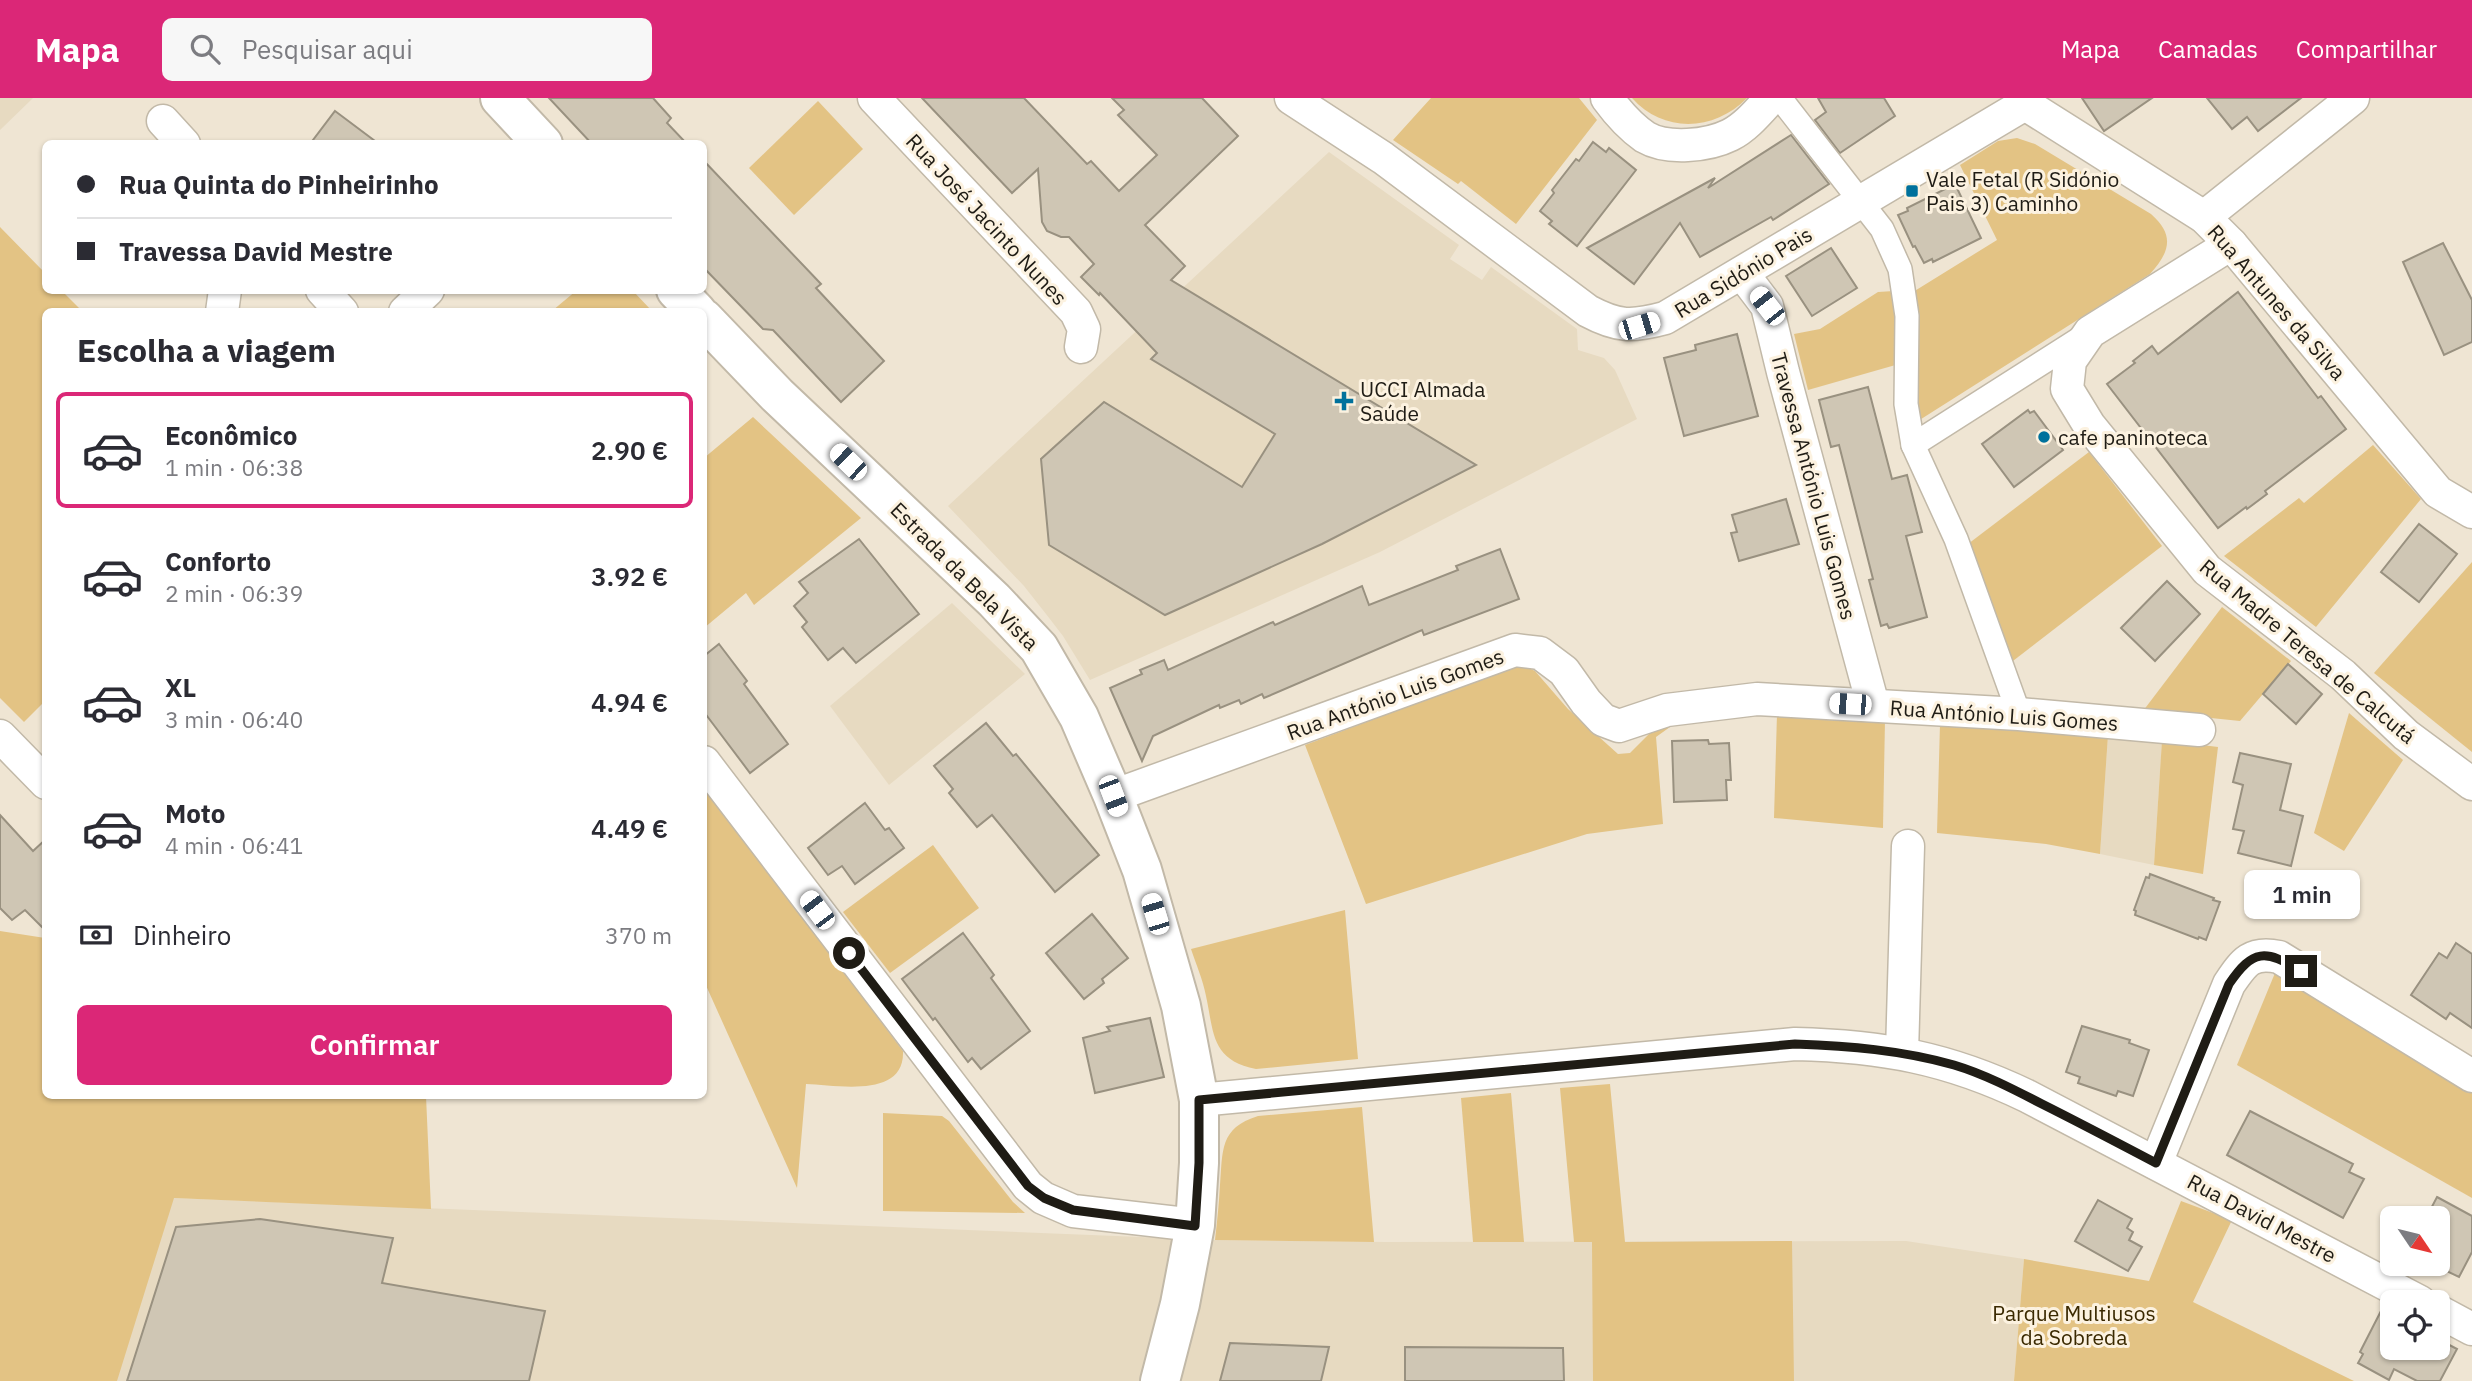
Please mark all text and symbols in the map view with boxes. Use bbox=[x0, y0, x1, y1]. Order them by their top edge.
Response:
search box bbox=[162, 18, 652, 81]
text: Mapa bbox=[35, 28, 120, 71]
icon: search bbox=[186, 30, 224, 68]
text: Pesquisar aqui bbox=[242, 32, 413, 66]
text: Mapa bbox=[2061, 33, 2120, 65]
text: Camadas bbox=[2158, 33, 2258, 65]
text: Compartilhar bbox=[2296, 33, 2437, 65]
street label: Rua José Jacinto Nunes bbox=[900, 127, 1074, 311]
place label: Vale Fetal (R Sidónio Pais 3) Caminho bbox=[1926, 165, 2119, 217]
text: Rua Quinta do Pinheirinho bbox=[119, 167, 439, 201]
marker: Vale Fetal (R Sidónio Pais 3) Caminho bbox=[1904, 183, 1920, 199]
street label: Rua Antunes da Silva bbox=[2202, 218, 2352, 386]
street label: Rua Sidónio Pais bbox=[1669, 220, 1817, 324]
text: Travessa David Mestre bbox=[119, 234, 393, 268]
car bbox=[1746, 283, 1789, 329]
car bbox=[1616, 310, 1663, 342]
text: Escolha a viagem bbox=[77, 329, 336, 371]
street label: Travessa António Luis Gomes bbox=[1765, 349, 1863, 623]
place label: UCCI Almada Saúde bbox=[1360, 375, 1486, 427]
marker: UCCI Almada Saúde bbox=[1334, 391, 1354, 411]
text: Econômico bbox=[165, 418, 297, 452]
icon: car bbox=[81, 419, 144, 482]
place label: cafe paninoteca bbox=[2058, 423, 2208, 451]
marker: cafe paninoteca bbox=[2036, 429, 2052, 445]
text: 2.90 € bbox=[591, 433, 668, 467]
car bbox=[826, 440, 871, 484]
text: 1 min · 06:38 bbox=[165, 452, 303, 482]
street label: Estrada da Bela Vista bbox=[885, 496, 1045, 656]
text: Conforto bbox=[165, 544, 271, 578]
icon: car bbox=[81, 545, 144, 608]
street label: Rua Madre Teresa de Calcutá bbox=[2194, 552, 2422, 750]
text: 3.92 € bbox=[591, 559, 668, 593]
text: 2 min · 06:39 bbox=[165, 578, 303, 608]
street label: Rua António Luis Gomes bbox=[1283, 642, 1507, 746]
text: XL bbox=[165, 670, 196, 704]
icon: car bbox=[81, 671, 144, 734]
text: 4.94 € bbox=[591, 685, 668, 719]
car bbox=[1829, 692, 1872, 716]
street label: Rua António Luis Gomes bbox=[1889, 693, 2119, 737]
text: 3 min · 06:40 bbox=[165, 704, 303, 734]
car bbox=[1096, 773, 1131, 819]
text: Moto bbox=[165, 796, 225, 830]
icon: car bbox=[81, 797, 144, 860]
text: 4.49 € bbox=[591, 811, 668, 845]
text: 4 min · 06:41 bbox=[165, 830, 303, 860]
callout: 1 min bbox=[2243, 870, 2359, 918]
text: 1 min bbox=[2272, 879, 2332, 909]
car bbox=[796, 887, 839, 933]
car bbox=[1139, 891, 1172, 937]
icon: cash bbox=[77, 916, 115, 954]
text: Dinheiro bbox=[133, 918, 231, 952]
text: 370 m bbox=[605, 920, 672, 950]
route start bbox=[833, 937, 865, 969]
route end bbox=[2285, 955, 2317, 987]
button: Confirmar bbox=[77, 1005, 672, 1085]
street label: Rua David Mestre bbox=[2183, 1167, 2341, 1269]
north arrow bbox=[2380, 1206, 2450, 1276]
map controls bbox=[2380, 1206, 2450, 1360]
button: locate bbox=[2380, 1290, 2450, 1360]
park label: Parque Multiusos da Sobreda bbox=[1992, 1299, 2156, 1351]

